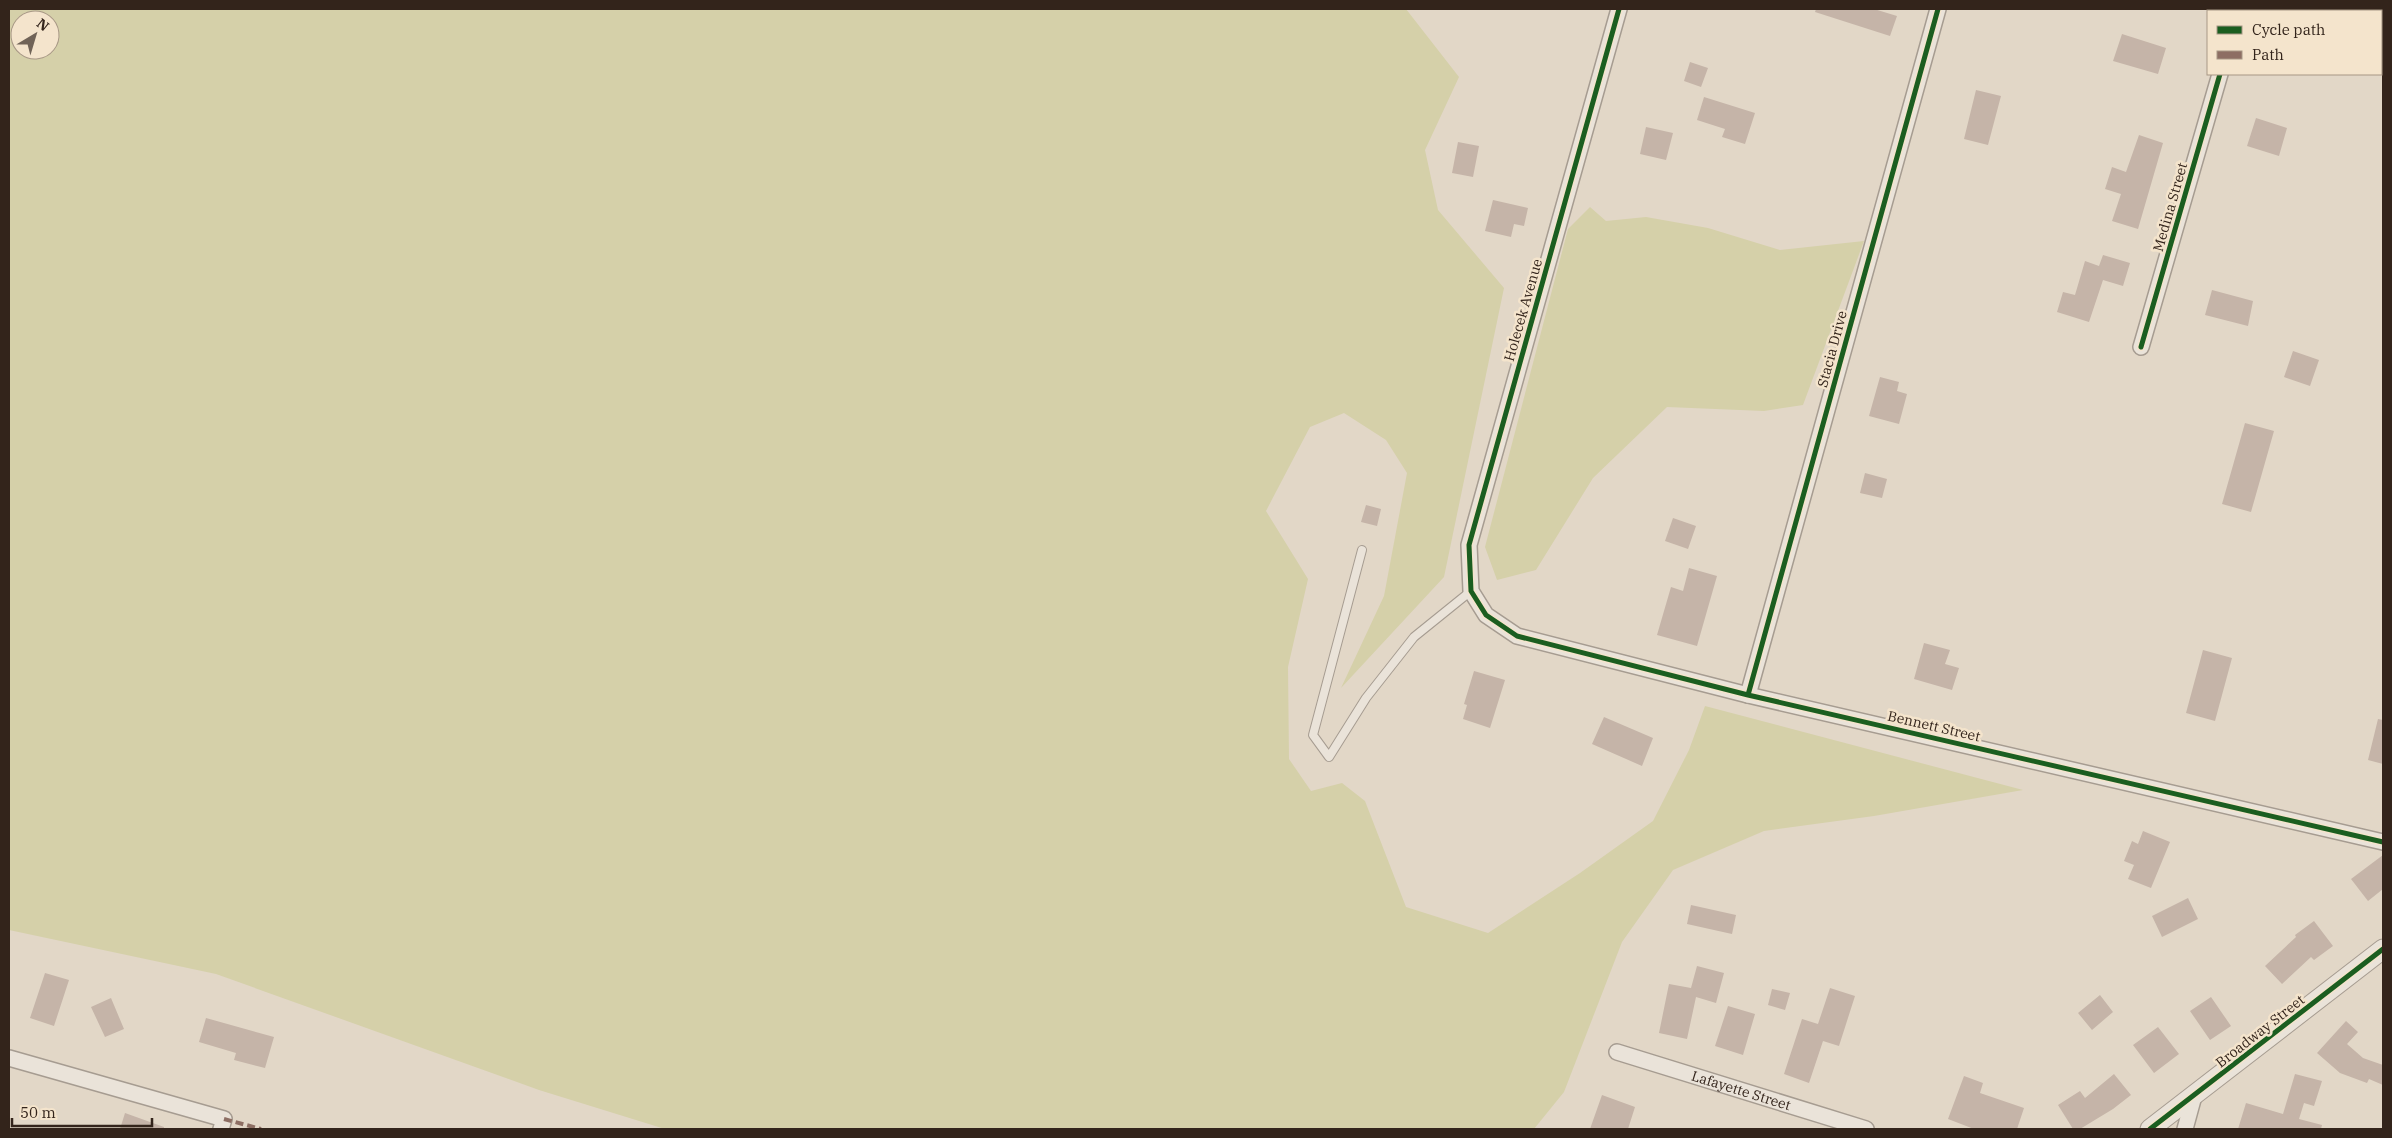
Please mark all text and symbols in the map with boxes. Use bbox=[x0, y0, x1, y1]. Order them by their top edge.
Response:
north arrow bbox=[10, 10, 60, 60]
legend bbox=[2207, 10, 2382, 75]
text: N bbox=[33, 14, 53, 35]
text: Cycle path bbox=[2252, 20, 2325, 39]
text: Path bbox=[2252, 45, 2284, 64]
street label: Medina Street bbox=[2149, 160, 2191, 254]
street label: Holecek Avenue bbox=[1500, 257, 1546, 363]
street label: Stacia Drive bbox=[1813, 309, 1851, 389]
street label: Bennett Street bbox=[1886, 707, 1982, 745]
street label: Broadway Street bbox=[2212, 991, 2308, 1071]
street label: Lafayette Street bbox=[1689, 1067, 1793, 1114]
scale bar bbox=[12, 1096, 152, 1128]
text: 50 m bbox=[20, 1103, 56, 1122]

